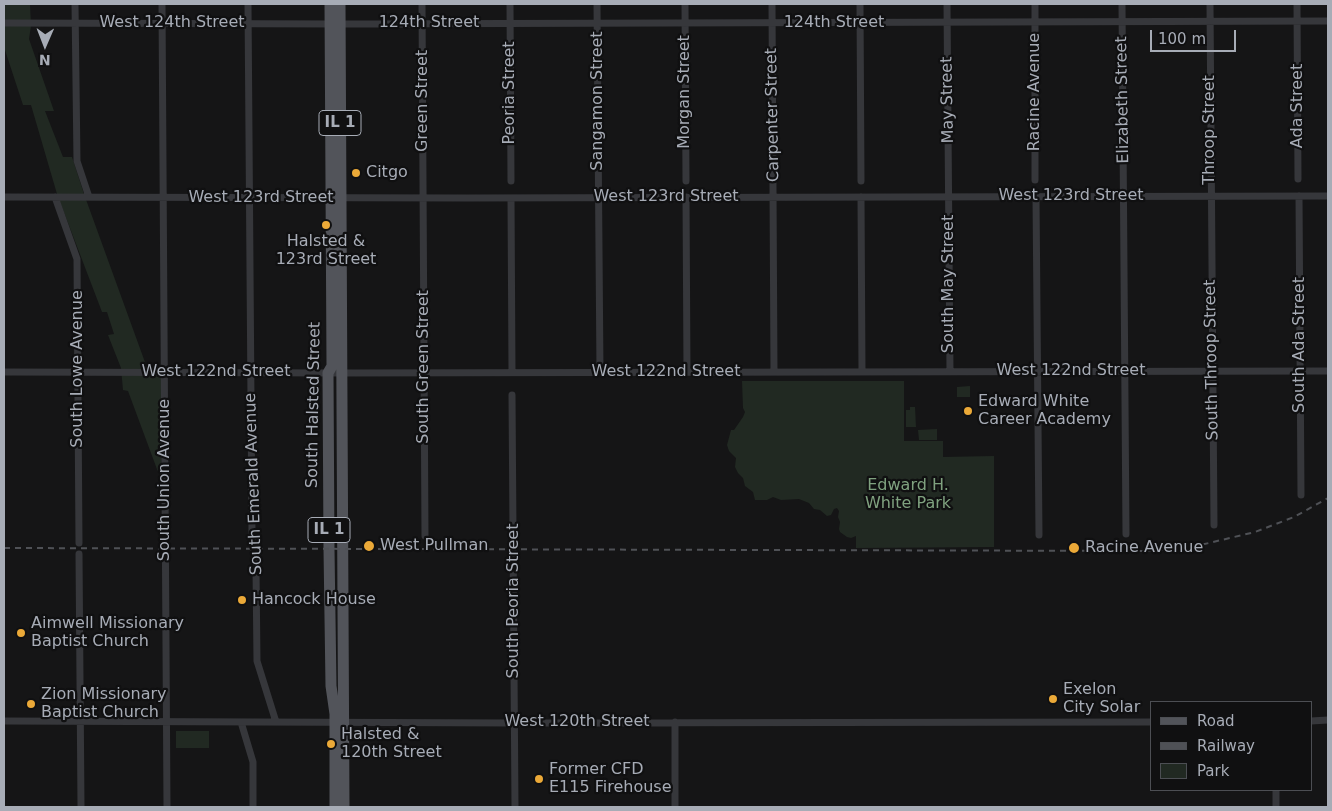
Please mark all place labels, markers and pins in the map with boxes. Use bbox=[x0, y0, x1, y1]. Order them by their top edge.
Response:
place label: Citgo bbox=[366, 163, 408, 183]
marker: Citgo bbox=[350, 167, 362, 179]
marker: Halsted & 123rd Street bbox=[320, 219, 332, 231]
place label: Halsted & 123rd Street bbox=[276, 232, 376, 270]
place label: Edward White Career Academy bbox=[978, 392, 1111, 430]
marker: Edward White Career Academy bbox=[962, 405, 974, 417]
place label: West Pullman bbox=[380, 536, 488, 556]
place label: Racine Avenue bbox=[1085, 538, 1203, 558]
marker: West Pullman bbox=[362, 539, 376, 553]
marker: Racine Avenue bbox=[1067, 541, 1081, 555]
place label: Hancock House bbox=[252, 590, 376, 610]
marker: Hancock House bbox=[236, 594, 248, 606]
place label: Aimwell Missionary Baptist Church bbox=[31, 614, 184, 652]
marker: Aimwell Missionary Baptist Church bbox=[15, 627, 27, 639]
place label: Exelon City Solar bbox=[1063, 680, 1140, 718]
place label: Zion Missionary Baptist Church bbox=[41, 685, 167, 723]
marker: Exelon City Solar bbox=[1047, 693, 1059, 705]
marker: Zion Missionary Baptist Church bbox=[25, 698, 37, 710]
place label: Halsted & 120th Street bbox=[341, 725, 442, 763]
marker: Halsted & 120th Street bbox=[325, 738, 337, 750]
place label: Former CFD E115 Firehouse bbox=[549, 760, 672, 798]
marker: Former CFD E115 Firehouse bbox=[533, 773, 545, 785]

